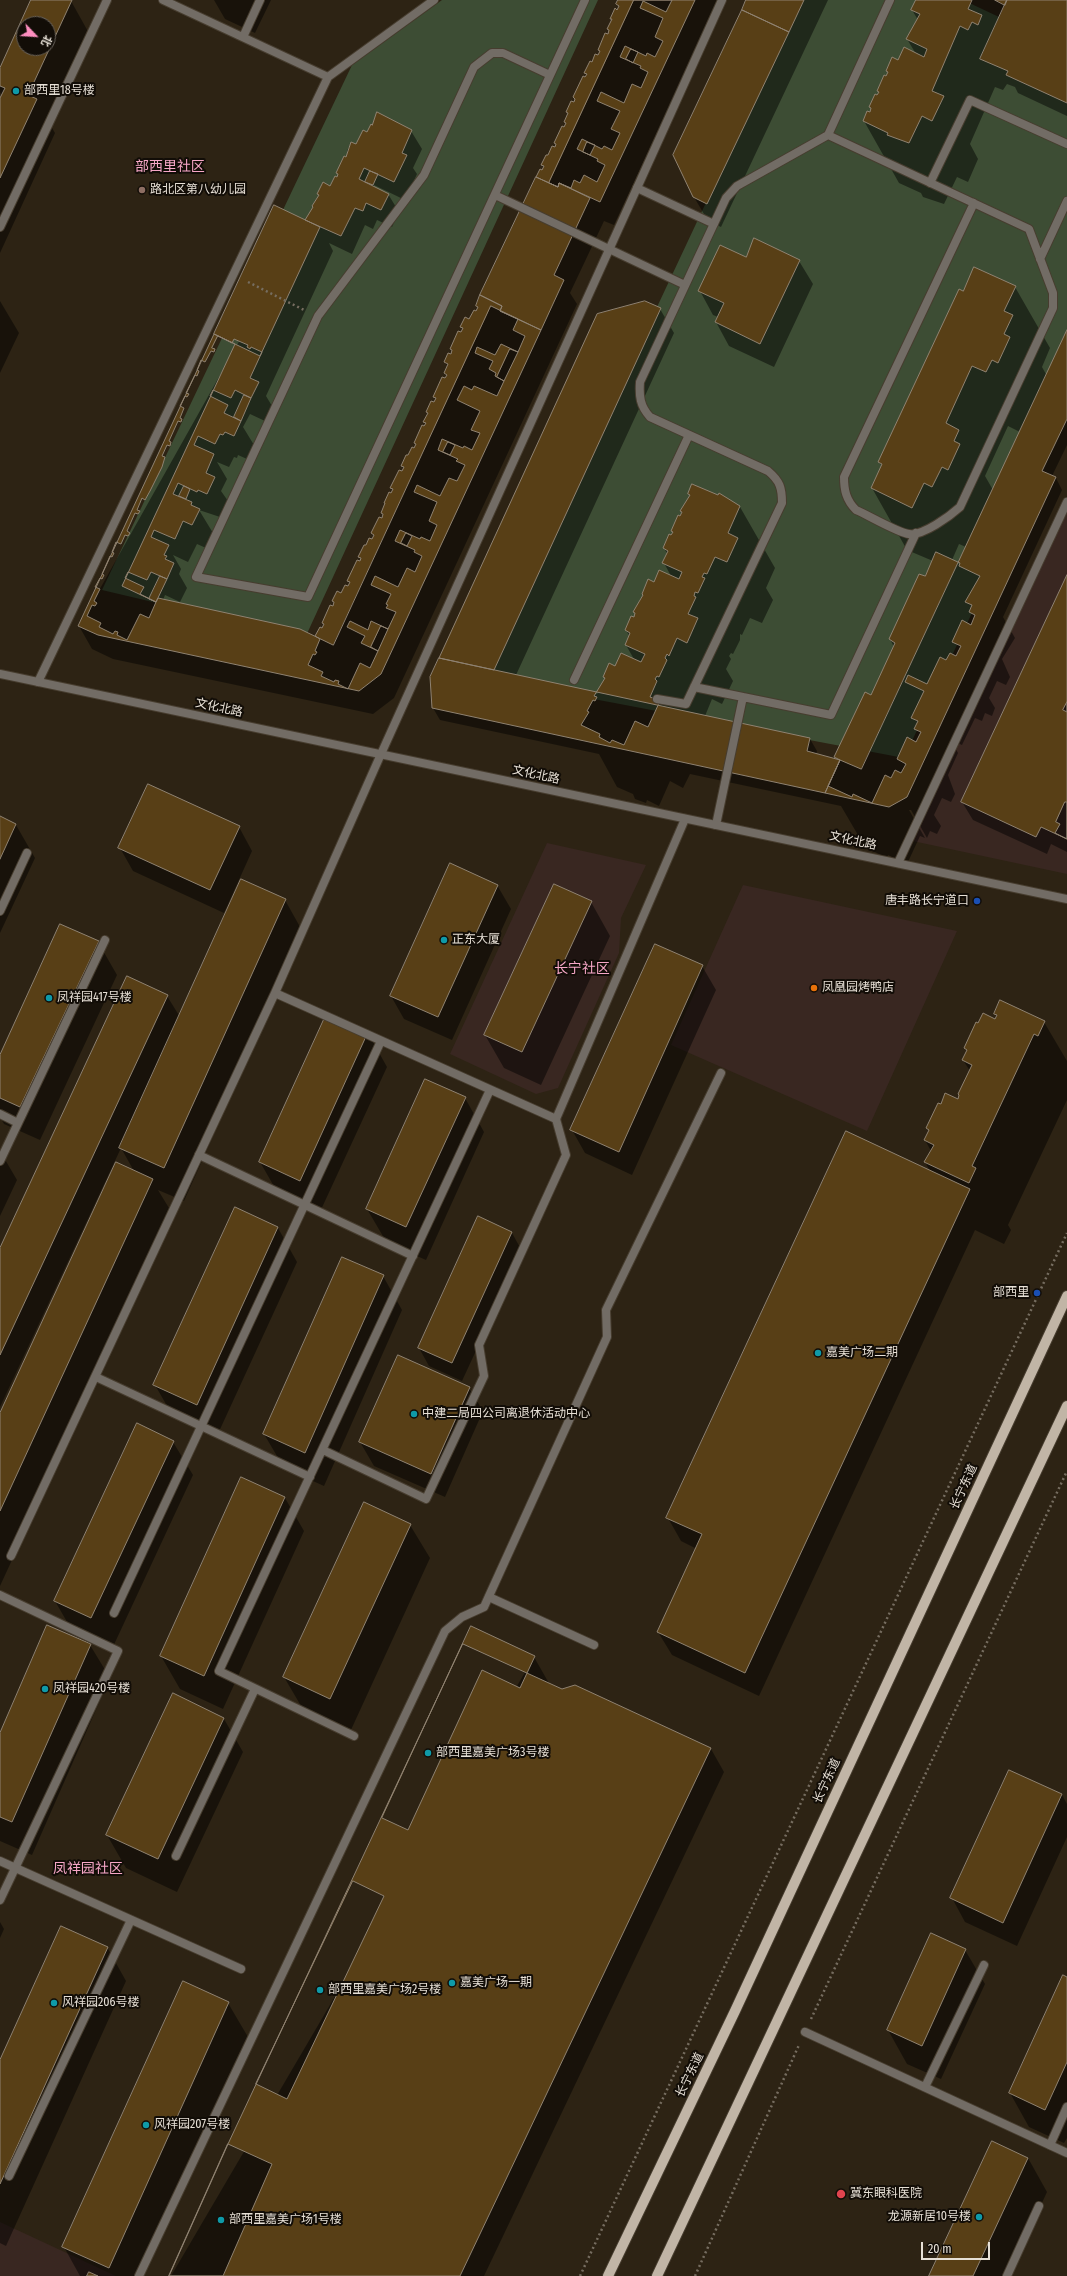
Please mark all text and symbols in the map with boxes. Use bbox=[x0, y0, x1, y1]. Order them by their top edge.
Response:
north arrow bbox=[16, 16, 56, 56]
text: 北 bbox=[38, 33, 55, 49]
place label: 部西里18号楼 bbox=[24, 84, 95, 98]
marker: 部西里18号楼 bbox=[11, 86, 21, 96]
district label: 部西里社区 bbox=[135, 159, 205, 175]
place label: 路北区第八幼儿园 bbox=[150, 183, 246, 197]
marker: 路北区第八幼儿园 bbox=[137, 185, 147, 195]
street label: 文化北路 bbox=[194, 696, 244, 720]
street label: 文化北路 bbox=[511, 763, 561, 787]
street label: 文化北路 bbox=[828, 829, 878, 853]
place label: 唐丰路长宁道口 bbox=[885, 894, 969, 908]
marker: 唐丰路长宁道口 bbox=[972, 896, 982, 906]
place label: 正东大厦 bbox=[452, 933, 500, 947]
marker: 正东大厦 bbox=[439, 935, 449, 945]
district label: 长宁社区 bbox=[554, 961, 610, 977]
place label: 凤凰园烤鸭店 bbox=[822, 981, 894, 995]
marker: 凤凰园烤鸭店 bbox=[809, 983, 819, 993]
place label: 凤祥园417号楼 bbox=[57, 991, 132, 1005]
marker: 凤祥园417号楼 bbox=[44, 993, 54, 1003]
place label: 部西里 bbox=[993, 1286, 1029, 1300]
marker: 部西里 bbox=[1032, 1288, 1042, 1298]
place label: 嘉美广场二期 bbox=[826, 1346, 898, 1360]
marker: 嘉美广场二期 bbox=[813, 1348, 823, 1358]
place label: 中建二局四公司离退休活动中心 bbox=[422, 1407, 590, 1421]
marker: 中建二局四公司离退休活动中心 bbox=[409, 1409, 419, 1419]
street label: 长宁东道 bbox=[947, 1462, 981, 1512]
place label: 凤祥园420号楼 bbox=[53, 1682, 130, 1696]
marker: 凤祥园420号楼 bbox=[40, 1684, 50, 1694]
place label: 部西里嘉美广场3号楼 bbox=[436, 1746, 549, 1760]
marker: 部西里嘉美广场3号楼 bbox=[423, 1748, 433, 1758]
street label: 长宁东道 bbox=[810, 1756, 844, 1806]
district label: 凤祥园社区 bbox=[53, 1861, 123, 1877]
place label: 嘉美广场一期 bbox=[460, 1976, 532, 1990]
marker: 嘉美广场一期 bbox=[447, 1978, 457, 1988]
place label: 部西里嘉美广场2号楼 bbox=[328, 1983, 441, 1997]
marker: 部西里嘉美广场2号楼 bbox=[315, 1985, 325, 1995]
place label: 风祥园206号楼 bbox=[62, 1996, 139, 2010]
marker: 风祥园206号楼 bbox=[49, 1998, 59, 2008]
street label: 长宁东道 bbox=[673, 2050, 707, 2100]
place label: 风祥园207号楼 bbox=[154, 2118, 230, 2132]
marker: 风祥园207号楼 bbox=[141, 2120, 151, 2130]
place label: 冀东眼科医院 bbox=[850, 2187, 922, 2201]
marker: 冀东眼科医院 bbox=[835, 2188, 847, 2200]
place label: 龙源新居10号楼 bbox=[888, 2210, 971, 2224]
marker: 龙源新居10号楼 bbox=[974, 2212, 984, 2222]
place label: 部西里嘉美广场1号楼 bbox=[229, 2213, 342, 2227]
marker: 部西里嘉美广场1号楼 bbox=[216, 2215, 226, 2225]
scale bar bbox=[923, 2234, 992, 2260]
text: 20 m bbox=[928, 2242, 952, 2256]

